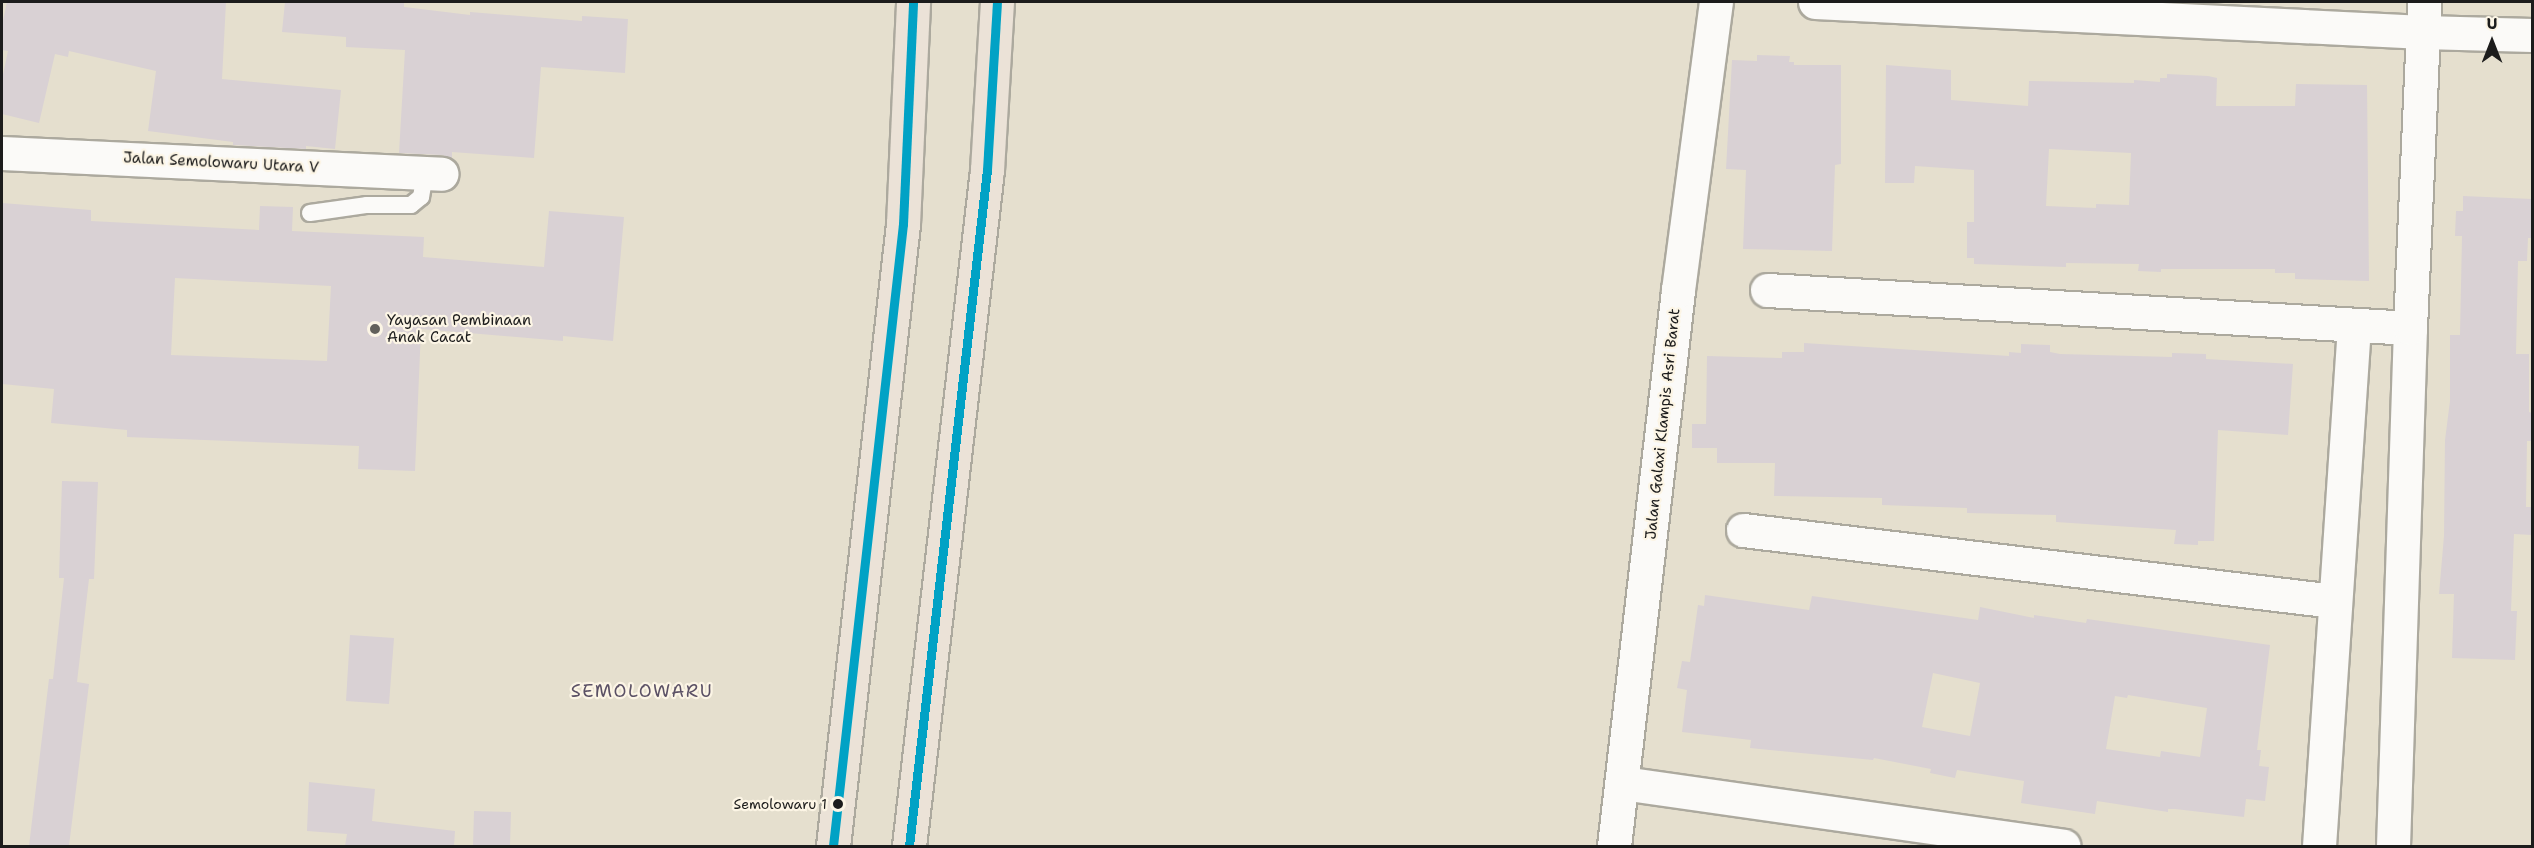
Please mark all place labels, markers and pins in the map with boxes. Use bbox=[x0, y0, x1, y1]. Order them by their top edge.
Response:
place label: Yayasan Pembinaan Anak Cacat bbox=[387, 311, 531, 346]
marker: Yayasan Pembinaan Anak Cacat bbox=[368, 322, 382, 336]
place label: Semolowaru 1 bbox=[734, 796, 827, 812]
marker: Semolowaru 1 bbox=[832, 798, 844, 810]

